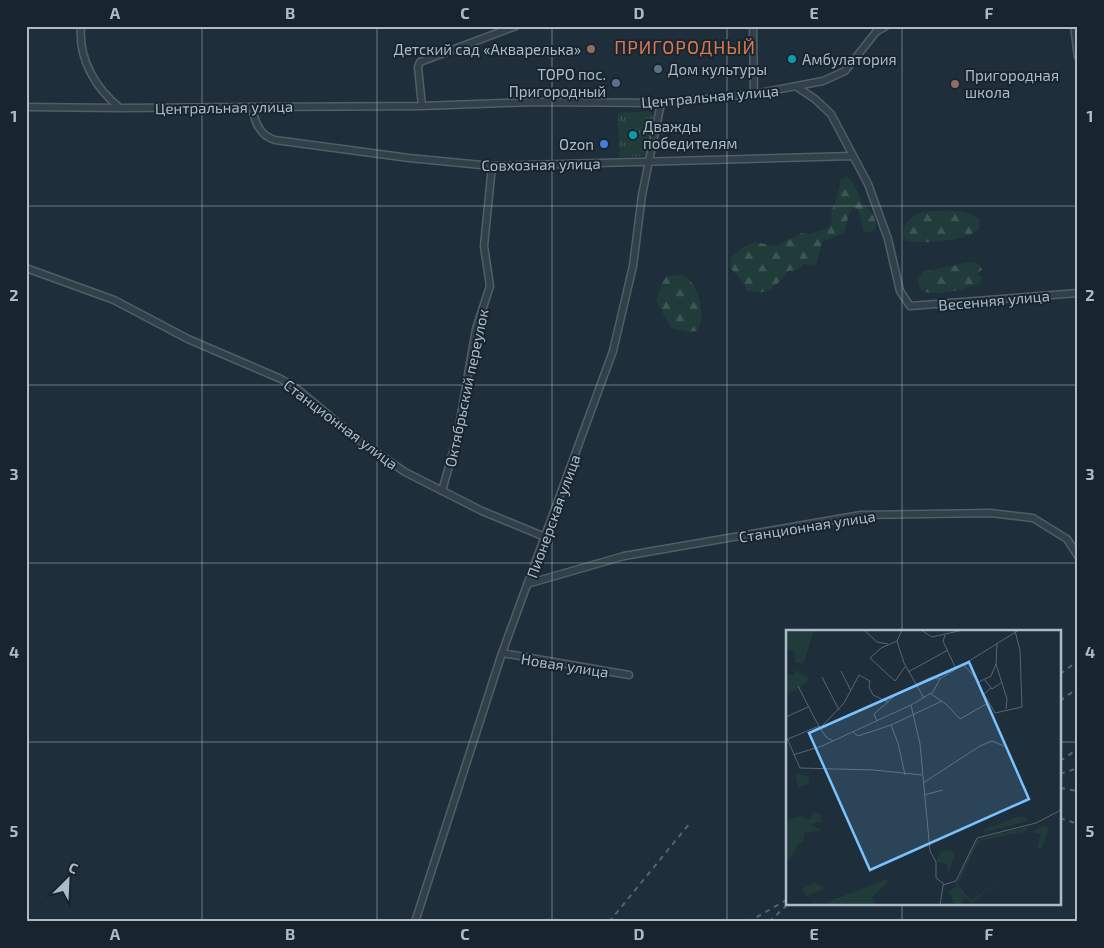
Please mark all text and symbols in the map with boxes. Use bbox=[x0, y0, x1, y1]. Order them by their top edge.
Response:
text: A bbox=[110, 3, 121, 22]
text: B bbox=[285, 3, 295, 22]
text: C bbox=[460, 3, 470, 22]
text: D bbox=[634, 3, 645, 22]
text: E bbox=[809, 3, 819, 22]
text: F bbox=[985, 3, 994, 22]
district label: ПРИГОРОДНЫЙ bbox=[614, 36, 756, 58]
place label: Детский сад «Акварелька» bbox=[394, 40, 581, 58]
marker: Детский сад «Акварелька» bbox=[585, 43, 597, 55]
place label: Амбулатория bbox=[802, 50, 897, 69]
marker: Амбулатория bbox=[786, 53, 798, 65]
place label: Дом культуры bbox=[668, 60, 767, 79]
marker: Дом культуры bbox=[652, 63, 664, 75]
place label: ТОРО пос. Пригородный bbox=[509, 65, 606, 100]
place label: Пригородная школа bbox=[965, 66, 1059, 101]
marker: ТОРО пос. Пригородный bbox=[610, 77, 622, 89]
marker: Пригородная школа bbox=[949, 78, 961, 90]
street label: Центральная улица bbox=[640, 81, 780, 112]
street label: Центральная улица bbox=[155, 97, 293, 118]
text: 1 bbox=[11, 106, 17, 125]
text: 1 bbox=[1087, 106, 1093, 125]
place label: Дважды победителям bbox=[643, 117, 738, 152]
marker: Дважды победителям bbox=[627, 129, 639, 141]
place label: Ozon bbox=[559, 135, 594, 153]
marker: Ozon bbox=[598, 138, 610, 150]
street label: Совхозная улица bbox=[481, 154, 601, 175]
text: 2 bbox=[9, 285, 19, 304]
text: 2 bbox=[1085, 285, 1095, 304]
street label: Весенняя улица bbox=[938, 286, 1051, 315]
street label: Октябрьский переулок bbox=[440, 307, 493, 469]
street label: Станционная улица bbox=[280, 375, 402, 474]
street label: Пионерская улица bbox=[522, 452, 585, 581]
text: 3 bbox=[9, 464, 19, 483]
text: 3 bbox=[1085, 464, 1095, 483]
street label: Станционная улица bbox=[737, 506, 877, 547]
inset map bbox=[786, 630, 1062, 906]
text: 4 bbox=[9, 642, 19, 661]
text: 4 bbox=[1085, 642, 1095, 661]
street label: Новая улица bbox=[520, 649, 610, 682]
text: 5 bbox=[10, 821, 19, 840]
text: 5 bbox=[1086, 821, 1095, 840]
north arrow bbox=[42, 856, 92, 906]
text: С bbox=[66, 858, 81, 877]
text: A bbox=[110, 924, 121, 943]
text: B bbox=[285, 924, 295, 943]
text: C bbox=[460, 924, 470, 943]
text: D bbox=[634, 924, 645, 943]
text: E bbox=[809, 924, 819, 943]
text: F bbox=[985, 924, 994, 943]

